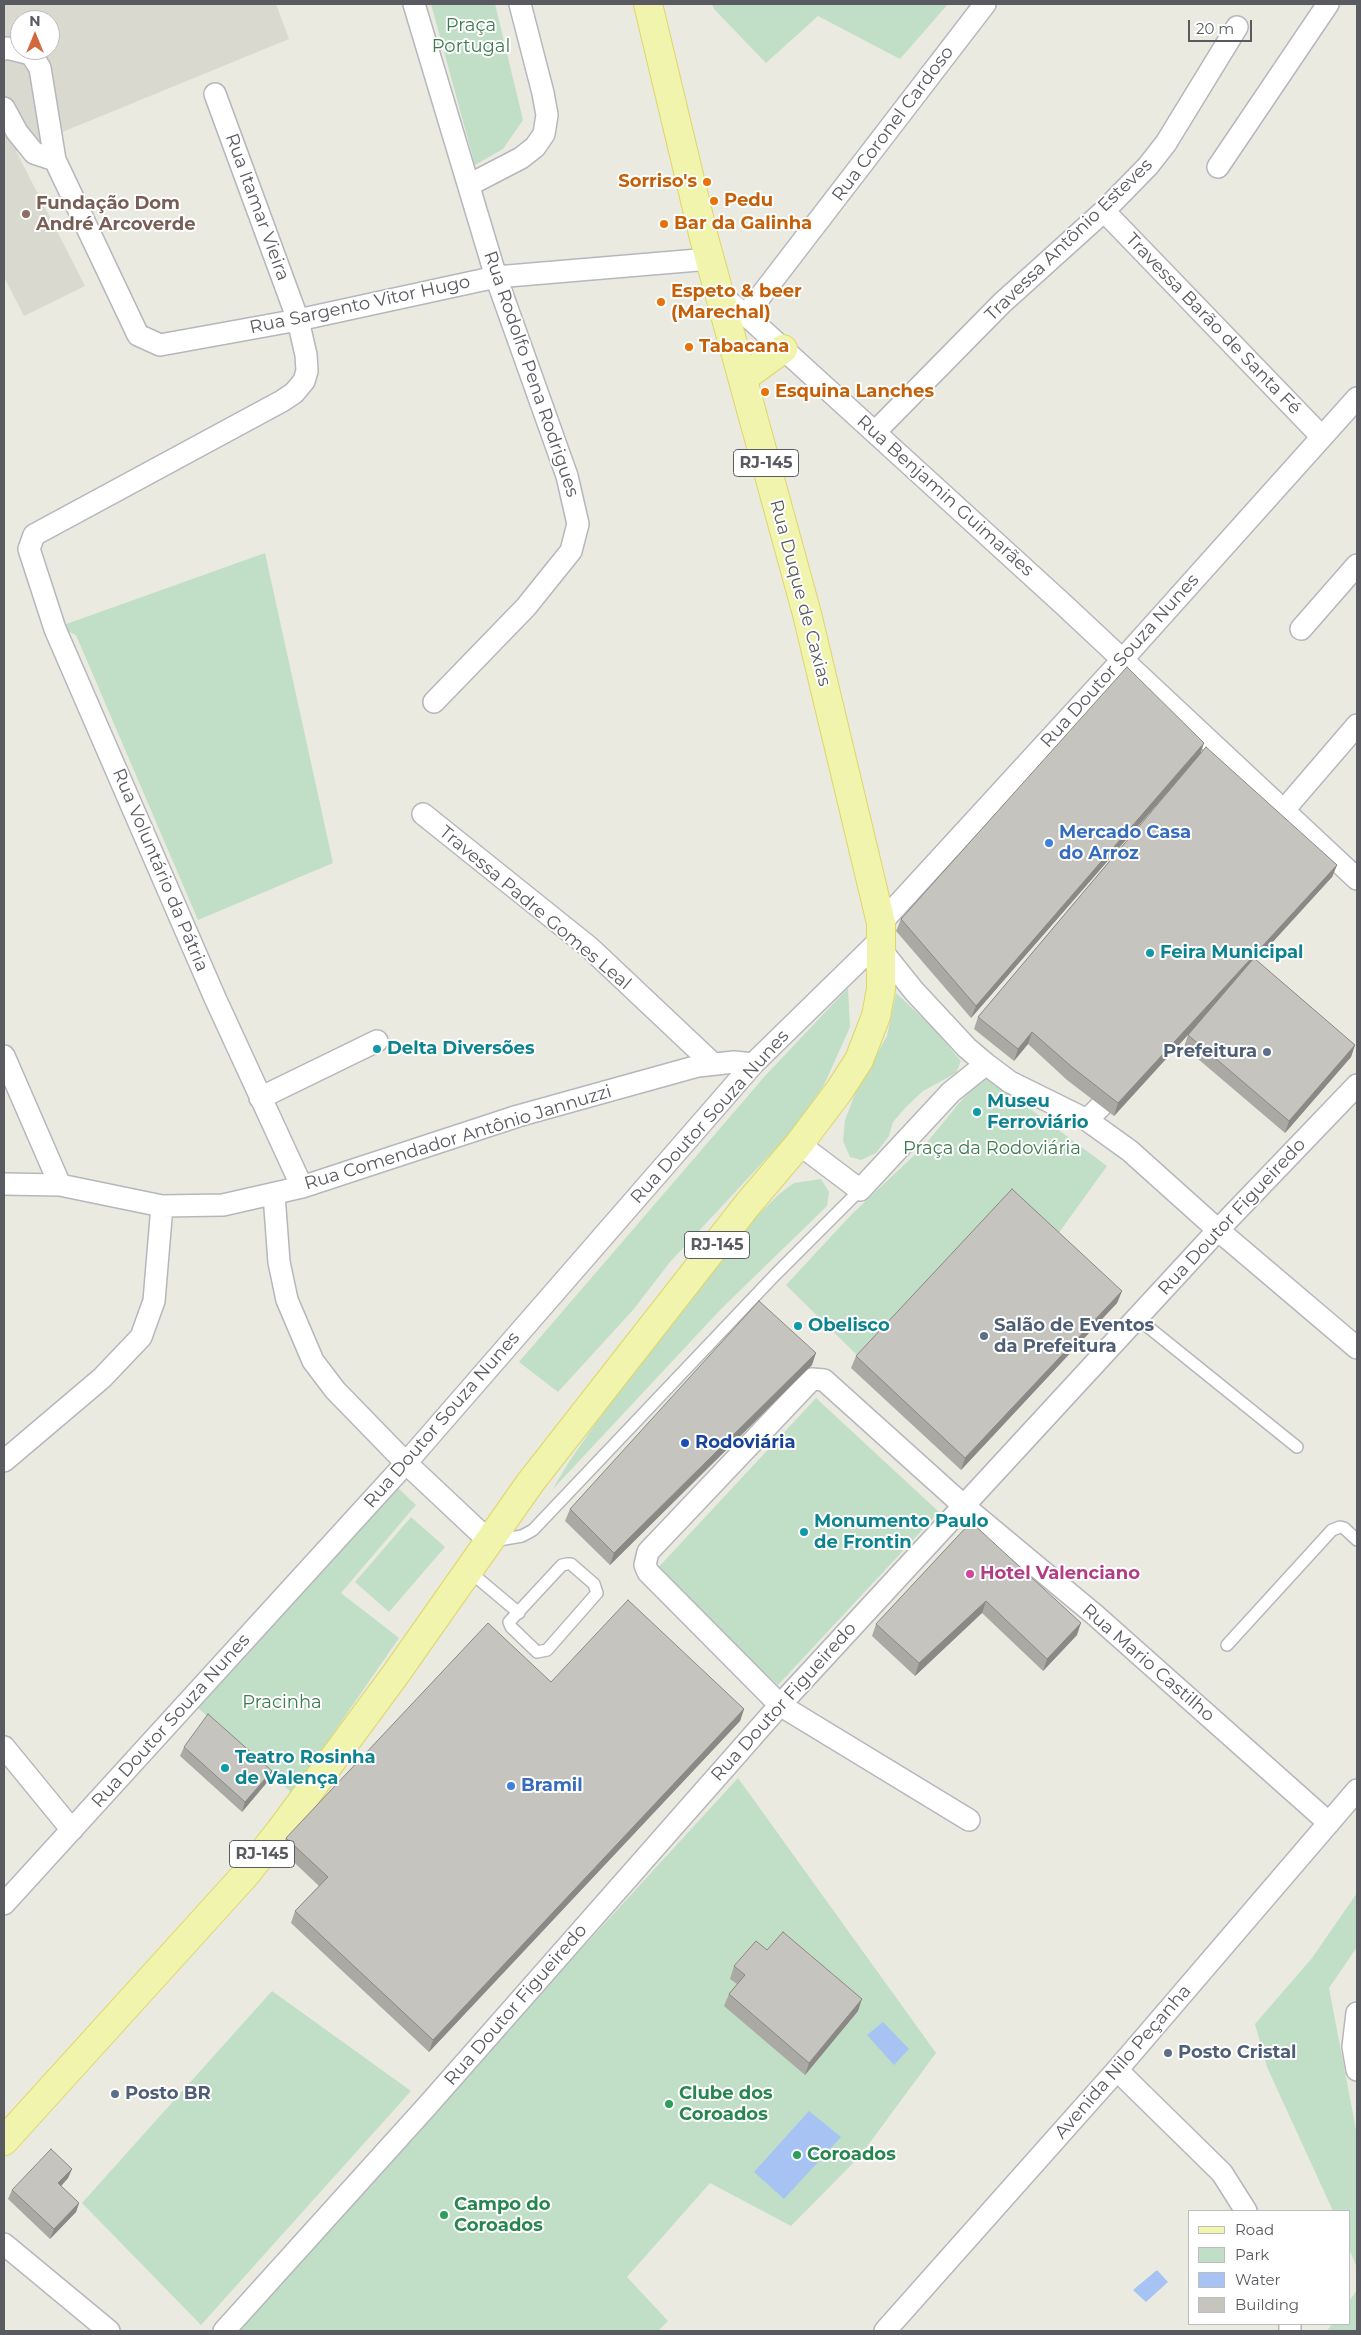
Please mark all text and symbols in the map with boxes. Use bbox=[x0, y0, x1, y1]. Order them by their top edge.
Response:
north arrow bbox=[10, 10, 60, 60]
scale bar bbox=[1191, 10, 1255, 42]
text: N bbox=[29, 12, 41, 30]
park label: Praça Portugal bbox=[432, 15, 510, 58]
text: 20 m bbox=[1196, 19, 1234, 38]
street label: Rua Coronel Cardoso bbox=[828, 42, 958, 206]
street label: Rua Itamar Vieira bbox=[220, 130, 294, 284]
street label: Travessa Antônio Esteves bbox=[981, 154, 1157, 326]
place label: Sorriso's bbox=[618, 171, 697, 193]
marker: Sorriso's bbox=[701, 176, 713, 188]
place label: Pedu bbox=[724, 190, 773, 212]
place label: Fundação Dom André Arcoverde bbox=[36, 193, 196, 235]
marker: Pedu bbox=[708, 195, 720, 207]
marker: Fundação Dom André Arcoverde bbox=[20, 208, 32, 220]
place label: Bar da Galinha bbox=[674, 213, 812, 235]
marker: Bar da Galinha bbox=[658, 218, 670, 230]
street label: Travessa Barão de Santa Fé bbox=[1121, 229, 1305, 419]
street label: Rua Rodolfo Pena Rodrigues bbox=[479, 248, 583, 500]
street label: Rua Sargento Vitor Hugo bbox=[248, 271, 472, 339]
place label: Espeto & beer (Marechal) bbox=[671, 281, 802, 324]
marker: Espeto & beer (Marechal) bbox=[655, 296, 667, 308]
place label: Tabacana bbox=[699, 336, 789, 358]
marker: Tabacana bbox=[683, 341, 695, 353]
place label: Esquina Lanches bbox=[775, 381, 934, 403]
marker: Esquina Lanches bbox=[759, 386, 771, 398]
street label: Rua Benjamin Guimarães bbox=[852, 411, 1038, 581]
road number: RJ-145 bbox=[734, 449, 798, 476]
street label: Rua Duque de Caxias bbox=[765, 497, 835, 689]
street label: Rua Doutor Souza Nunes bbox=[1036, 570, 1204, 752]
street label: Rua Voluntário da Pátria bbox=[107, 765, 213, 975]
street label: Travessa Padre Gomes Leal bbox=[435, 821, 635, 995]
place label: Mercado Casa do Arroz bbox=[1059, 822, 1191, 864]
marker: Mercado Casa do Arroz bbox=[1043, 837, 1055, 849]
place label: Feira Municipal bbox=[1160, 942, 1303, 964]
marker: Feira Municipal bbox=[1144, 947, 1156, 959]
street label: Rua Doutor Souza Nunes bbox=[626, 1026, 794, 1208]
place label: Delta Diversões bbox=[387, 1038, 535, 1060]
place label: Prefeitura bbox=[1163, 1041, 1257, 1063]
marker: Delta Diversões bbox=[371, 1043, 383, 1055]
marker: Prefeitura bbox=[1261, 1046, 1273, 1058]
street label: Rua Comendador Antônio Jannuzzi bbox=[302, 1081, 614, 1195]
place label: Museu Ferroviário bbox=[987, 1091, 1089, 1134]
marker: Museu Ferroviário bbox=[971, 1106, 983, 1118]
street label: Rua Doutor Figueiredo bbox=[1154, 1134, 1310, 1300]
park label: Praça da Rodoviária bbox=[903, 1138, 1081, 1160]
road number: RJ-145 bbox=[684, 1232, 750, 1258]
place label: Obelisco bbox=[808, 1315, 890, 1337]
place label: Salão de Eventos da Prefeitura bbox=[994, 1315, 1154, 1358]
marker: Obelisco bbox=[792, 1320, 804, 1332]
street label: Rua Doutor Souza Nunes bbox=[360, 1327, 524, 1513]
marker: Salão de Eventos da Prefeitura bbox=[978, 1330, 990, 1342]
place label: Rodoviária bbox=[695, 1432, 796, 1454]
marker: Rodoviária bbox=[679, 1437, 691, 1449]
place label: Monumento Paulo de Frontin bbox=[814, 1511, 989, 1554]
marker: Monumento Paulo de Frontin bbox=[798, 1526, 810, 1538]
place label: Hotel Valenciano bbox=[980, 1563, 1140, 1585]
marker: Hotel Valenciano bbox=[964, 1568, 976, 1580]
street label: Rua Mario Castilho bbox=[1077, 1600, 1219, 1726]
street label: Rua Doutor Figueiredo bbox=[707, 1618, 861, 1786]
street label: Rua Doutor Souza Nunes bbox=[87, 1630, 255, 1812]
park label: Pracinha bbox=[242, 1692, 322, 1714]
place label: Teatro Rosinha de Valença bbox=[235, 1747, 376, 1790]
marker: Teatro Rosinha de Valença bbox=[219, 1762, 231, 1774]
place label: Bramil bbox=[521, 1775, 583, 1797]
marker: Bramil bbox=[505, 1780, 517, 1792]
road number: RJ-145 bbox=[230, 1840, 294, 1868]
street label: Rua Doutor Figueiredo bbox=[440, 1920, 592, 2090]
street label: Avenida Nilo Peçanha bbox=[1050, 1981, 1196, 2143]
place label: Posto Cristal bbox=[1178, 2042, 1296, 2064]
marker: Posto Cristal bbox=[1162, 2047, 1174, 2059]
place label: Posto BR bbox=[125, 2083, 211, 2105]
place label: Clube dos Coroados bbox=[679, 2083, 772, 2126]
marker: Posto BR bbox=[109, 2088, 121, 2100]
marker: Clube dos Coroados bbox=[663, 2098, 675, 2110]
place label: Coroados bbox=[807, 2144, 896, 2166]
marker: Coroados bbox=[791, 2149, 803, 2161]
place label: Campo do Coroados bbox=[454, 2194, 551, 2236]
marker: Campo do Coroados bbox=[438, 2209, 450, 2221]
legend bbox=[1188, 2210, 1351, 2325]
text: Road bbox=[1235, 2220, 1274, 2239]
text: Park bbox=[1235, 2245, 1269, 2264]
text: Water bbox=[1235, 2270, 1281, 2289]
text: Building bbox=[1235, 2295, 1299, 2314]

